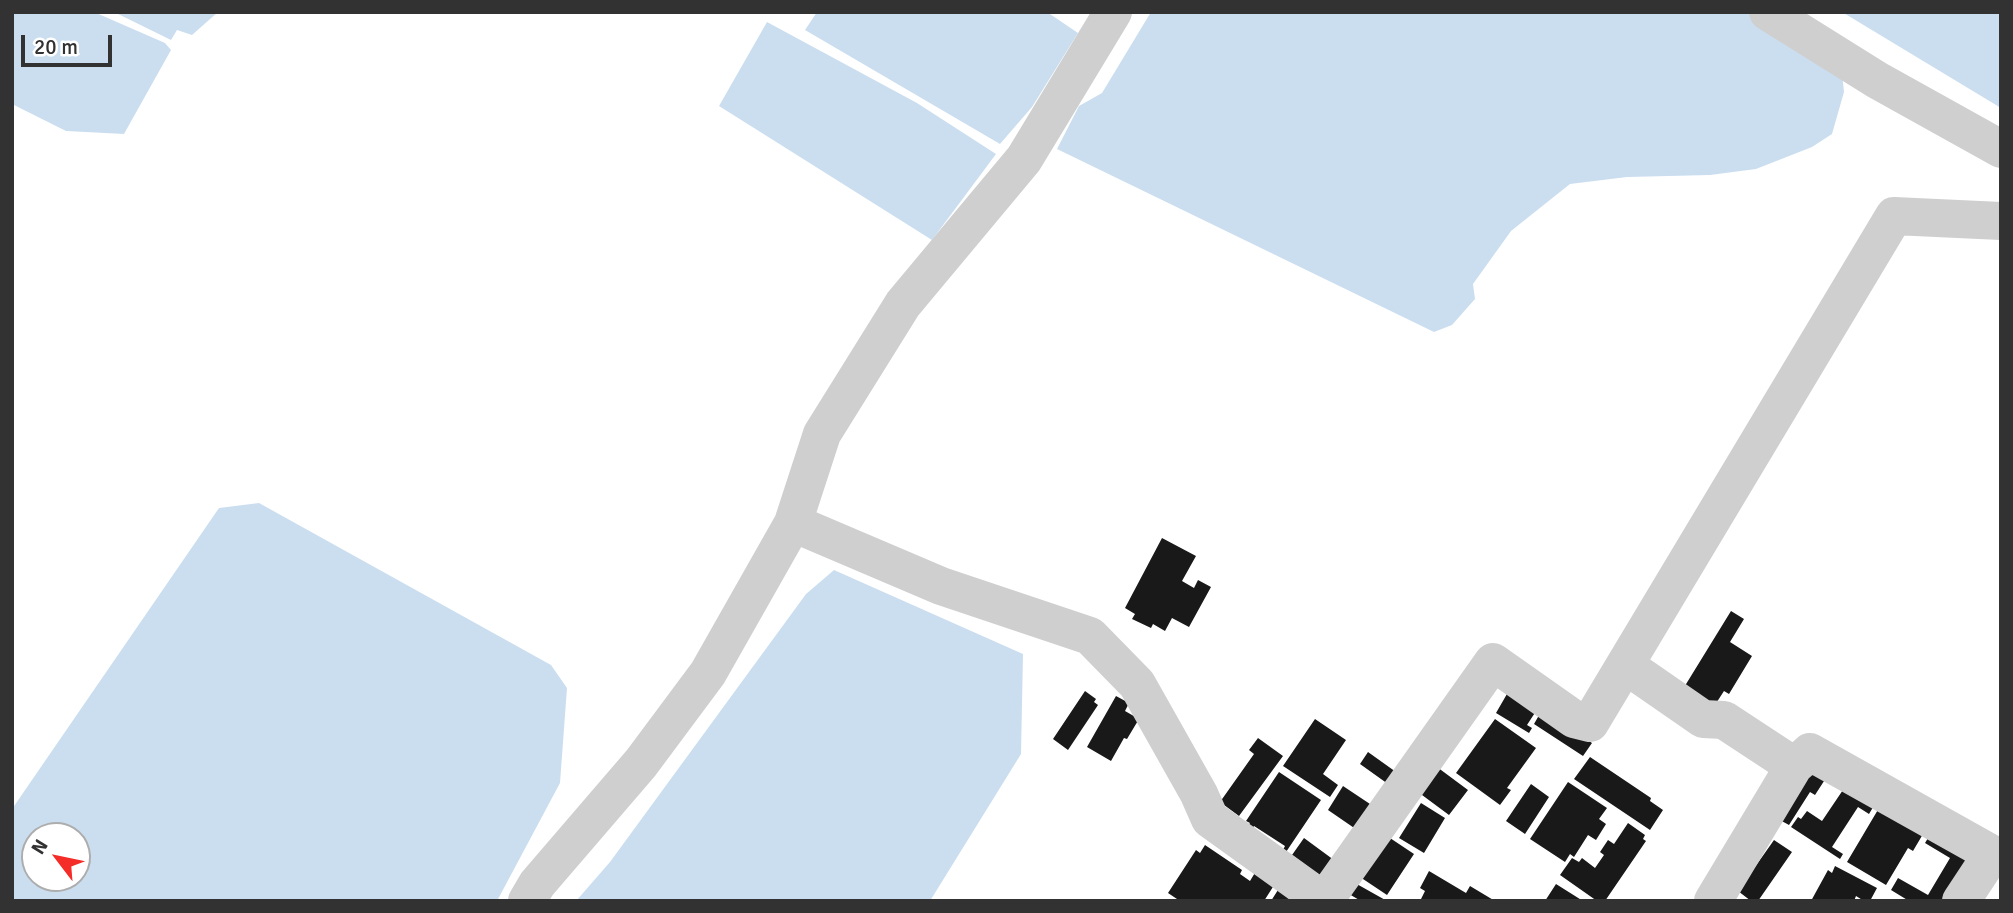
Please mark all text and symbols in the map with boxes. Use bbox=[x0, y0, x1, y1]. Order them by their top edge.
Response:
scale bar bbox=[24, 21, 116, 65]
text: 20 m bbox=[34, 34, 78, 60]
north arrow bbox=[21, 822, 91, 892]
text: N bbox=[26, 835, 54, 859]

